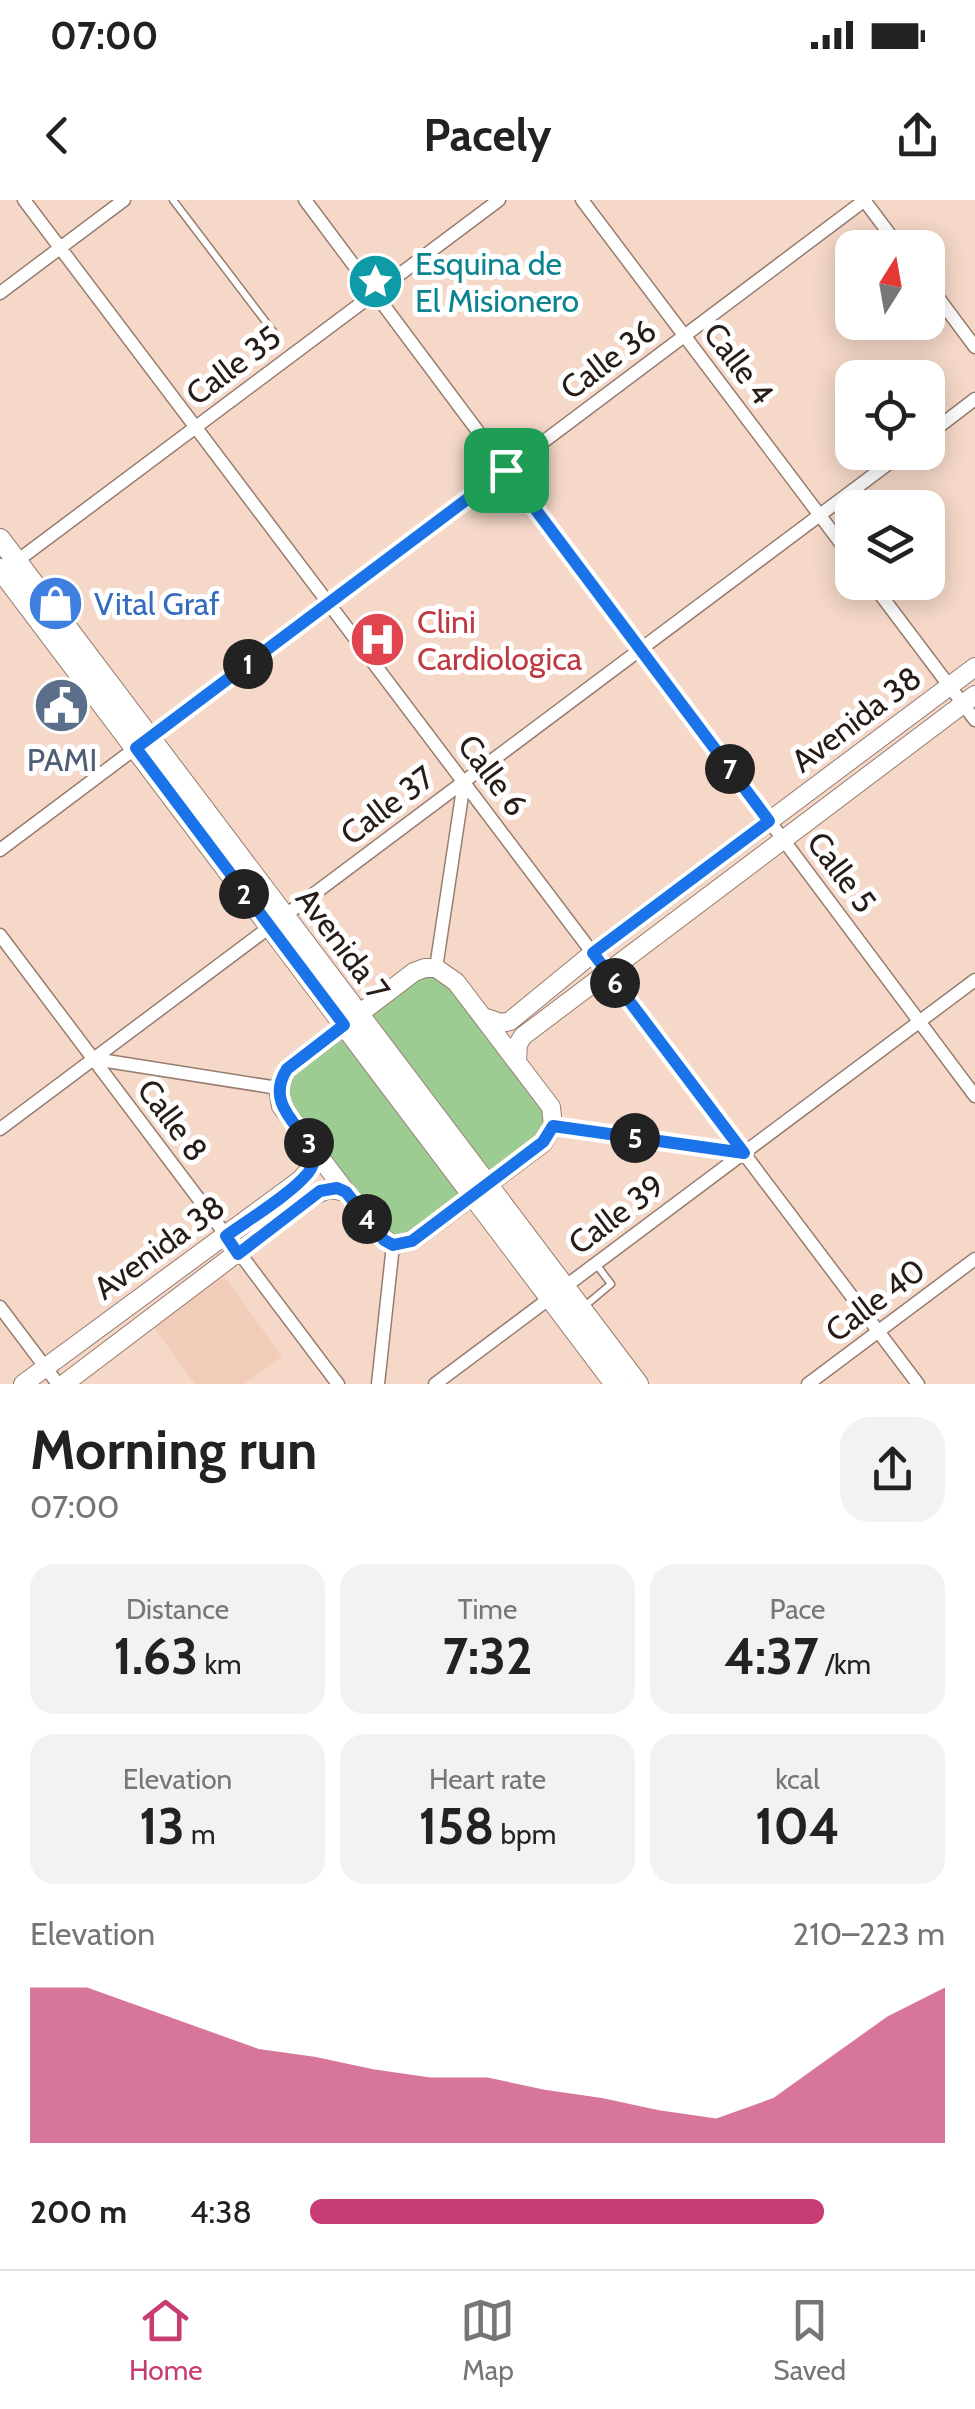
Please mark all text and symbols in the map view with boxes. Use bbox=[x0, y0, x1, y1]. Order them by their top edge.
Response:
text: 07:00 bbox=[50, 12, 158, 59]
icon: back bbox=[30, 108, 85, 163]
text: Pacely bbox=[424, 108, 551, 162]
icon: share bbox=[890, 108, 945, 163]
north arrow bbox=[835, 230, 945, 340]
map controls bbox=[835, 230, 945, 600]
place label: Esquina de El Misionero bbox=[415, 244, 579, 320]
place icon: Esquina de El Misionero bbox=[346, 251, 406, 311]
street label: Calle 36 bbox=[553, 311, 663, 407]
street label: Calle 4 bbox=[696, 314, 782, 412]
street label: Calle 35 bbox=[178, 317, 288, 413]
button: locate bbox=[835, 360, 945, 470]
pin bbox=[464, 428, 549, 513]
icon: arrive bbox=[479, 443, 534, 498]
button: layers bbox=[835, 490, 945, 600]
shop icon: Vital Graf bbox=[25, 573, 85, 633]
place label: Vital Graf bbox=[94, 584, 220, 623]
place label: Clini Cardiologica bbox=[417, 602, 583, 678]
hospital icon: Clini Cardiologica bbox=[348, 609, 408, 669]
pin: 1 bbox=[223, 639, 273, 689]
text: 1 bbox=[243, 647, 253, 681]
street label: Avenida 38 bbox=[784, 658, 928, 780]
public building icon: PAMI bbox=[32, 675, 92, 735]
street label: Calle 6 bbox=[450, 727, 536, 823]
place label: PAMI bbox=[27, 740, 97, 779]
pin: 7 bbox=[705, 744, 755, 794]
text: 7 bbox=[723, 752, 737, 786]
street label: Calle 37 bbox=[333, 757, 441, 853]
street label: Calle 5 bbox=[799, 824, 885, 920]
pin: 2 bbox=[219, 869, 269, 919]
text: 2 bbox=[237, 877, 251, 911]
street label: Avenida 7 bbox=[288, 880, 398, 1008]
pin: 6 bbox=[590, 958, 640, 1008]
text: 6 bbox=[607, 966, 623, 1000]
street label: Calle 8 bbox=[129, 1071, 217, 1169]
pin: 5 bbox=[610, 1113, 660, 1163]
pin: 3 bbox=[284, 1118, 334, 1168]
text: 5 bbox=[627, 1121, 643, 1155]
text: 3 bbox=[301, 1126, 317, 1160]
street label: Calle 39 bbox=[561, 1166, 671, 1262]
street label: Avenida 38 bbox=[86, 1187, 232, 1307]
pin: 4 bbox=[342, 1194, 392, 1244]
text: 4 bbox=[358, 1202, 376, 1236]
street label: Calle 40 bbox=[818, 1250, 932, 1350]
text: Morning run bbox=[30, 1416, 317, 1483]
button: share bbox=[840, 1417, 945, 1522]
text: 07:00 bbox=[30, 1487, 119, 1526]
text: Distance bbox=[126, 1592, 229, 1626]
text: Time bbox=[458, 1592, 517, 1626]
text: Pace bbox=[770, 1592, 825, 1626]
text: 1.63 bbox=[113, 1626, 198, 1687]
text: 7:32 bbox=[442, 1626, 533, 1687]
text: 4:37 bbox=[724, 1626, 819, 1687]
text: km bbox=[198, 1647, 242, 1681]
text: /km bbox=[819, 1647, 871, 1681]
text: Elevation bbox=[123, 1762, 232, 1796]
text: Heart rate bbox=[429, 1762, 546, 1796]
text: kcal bbox=[775, 1762, 820, 1796]
text: 13 bbox=[139, 1796, 185, 1857]
text: 158 bbox=[419, 1796, 494, 1857]
text: 104 bbox=[755, 1796, 840, 1857]
text: m bbox=[185, 1817, 216, 1851]
text: bpm bbox=[494, 1817, 556, 1851]
text: Elevation bbox=[30, 1914, 155, 1953]
text: 210–223 m bbox=[792, 1914, 945, 1953]
text: 200 m bbox=[30, 2192, 127, 2231]
text: 4:38 bbox=[190, 2192, 252, 2231]
tab: Home bbox=[129, 2293, 203, 2387]
tab: Map bbox=[460, 2293, 515, 2387]
tab: Saved bbox=[773, 2293, 846, 2387]

